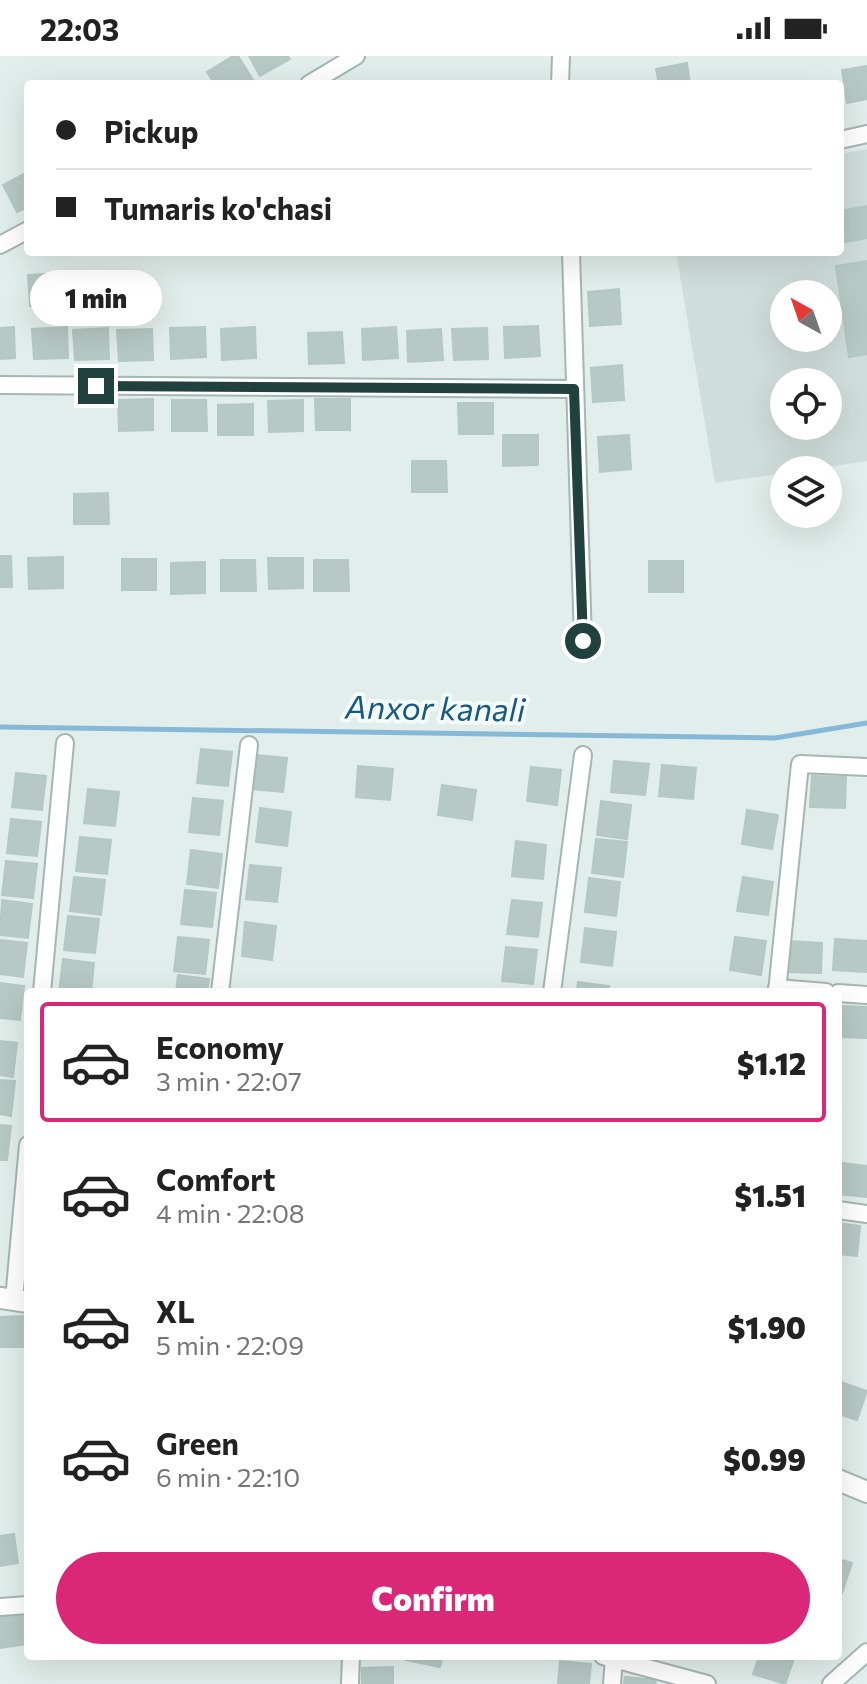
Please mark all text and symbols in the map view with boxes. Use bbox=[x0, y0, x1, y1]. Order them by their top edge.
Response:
text: 22:03 bbox=[40, 10, 119, 47]
text: Pickup bbox=[104, 112, 198, 149]
text: Tumaris ko'chasi bbox=[104, 189, 332, 226]
callout: 1 min bbox=[30, 270, 162, 326]
north arrow bbox=[770, 280, 842, 352]
map controls bbox=[770, 280, 842, 528]
text: 1 min bbox=[65, 282, 127, 313]
route end bbox=[78, 368, 114, 404]
button: locate bbox=[770, 368, 842, 440]
button: layers bbox=[770, 456, 842, 528]
route start bbox=[565, 623, 601, 659]
water label: Anxor kanali bbox=[344, 685, 527, 729]
icon: car bbox=[60, 1026, 132, 1098]
text: Economy bbox=[156, 1028, 284, 1065]
text: $1.12 bbox=[737, 1044, 806, 1081]
text: 3 min · 22:07 bbox=[156, 1065, 302, 1096]
icon: car bbox=[60, 1158, 132, 1230]
text: Comfort bbox=[156, 1160, 275, 1197]
text: $1.51 bbox=[735, 1176, 806, 1213]
text: 4 min · 22:08 bbox=[156, 1197, 305, 1228]
icon: car bbox=[60, 1290, 132, 1362]
text: XL bbox=[156, 1292, 195, 1329]
text: $1.90 bbox=[728, 1308, 806, 1345]
text: 5 min · 22:09 bbox=[156, 1329, 304, 1360]
icon: car bbox=[60, 1422, 132, 1494]
text: Green bbox=[156, 1424, 239, 1461]
text: $0.99 bbox=[723, 1440, 806, 1477]
text: 6 min · 22:10 bbox=[156, 1461, 300, 1492]
button: Confirm bbox=[56, 1552, 810, 1644]

